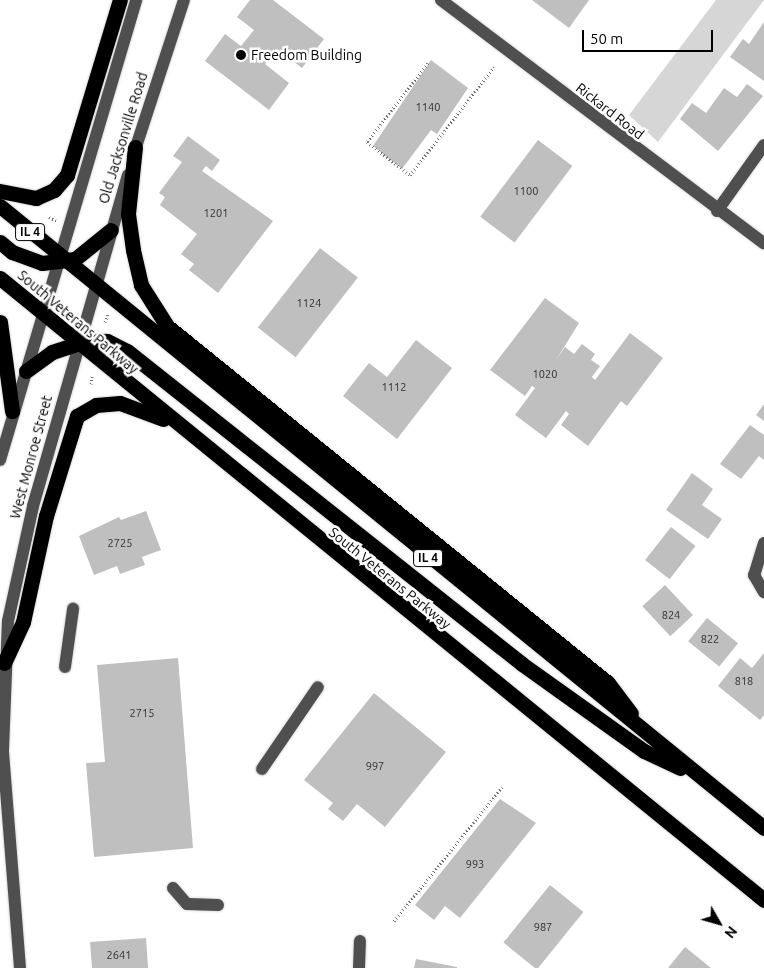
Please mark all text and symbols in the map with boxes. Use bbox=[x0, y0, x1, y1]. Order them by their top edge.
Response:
scale bar bbox=[584, 20, 715, 52]
text: 50 m bbox=[590, 30, 623, 47]
place label: Freedom Building bbox=[251, 47, 362, 63]
marker: Freedom Building bbox=[235, 49, 247, 61]
street label: Old Jacksonville Road bbox=[95, 70, 151, 206]
street label: Rickard Road bbox=[573, 79, 647, 143]
house number: 1140 bbox=[416, 100, 440, 114]
house number: 1100 bbox=[514, 184, 538, 198]
house number: 1201 bbox=[204, 206, 228, 220]
road number: IL 4 bbox=[15, 222, 45, 242]
street label: South Veterans Parkway bbox=[14, 267, 142, 377]
house number: 1124 bbox=[297, 296, 321, 310]
house number: 1020 bbox=[533, 367, 557, 381]
house number: 1112 bbox=[382, 380, 406, 394]
street label: West Monroe Street bbox=[6, 393, 56, 521]
street label: South Veterans Parkway bbox=[326, 524, 454, 632]
house number: 2725 bbox=[108, 536, 132, 550]
road number: IL 4 bbox=[413, 548, 443, 568]
house number: 824 bbox=[662, 608, 680, 622]
house number: 822 bbox=[701, 632, 719, 646]
house number: 818 bbox=[735, 674, 753, 688]
house number: 2715 bbox=[130, 706, 154, 720]
house number: 997 bbox=[366, 759, 384, 773]
house number: 993 bbox=[466, 857, 484, 871]
north arrow bbox=[694, 898, 744, 948]
house number: 987 bbox=[534, 920, 552, 934]
text: N bbox=[721, 923, 740, 941]
house number: 2641 bbox=[107, 948, 131, 962]

